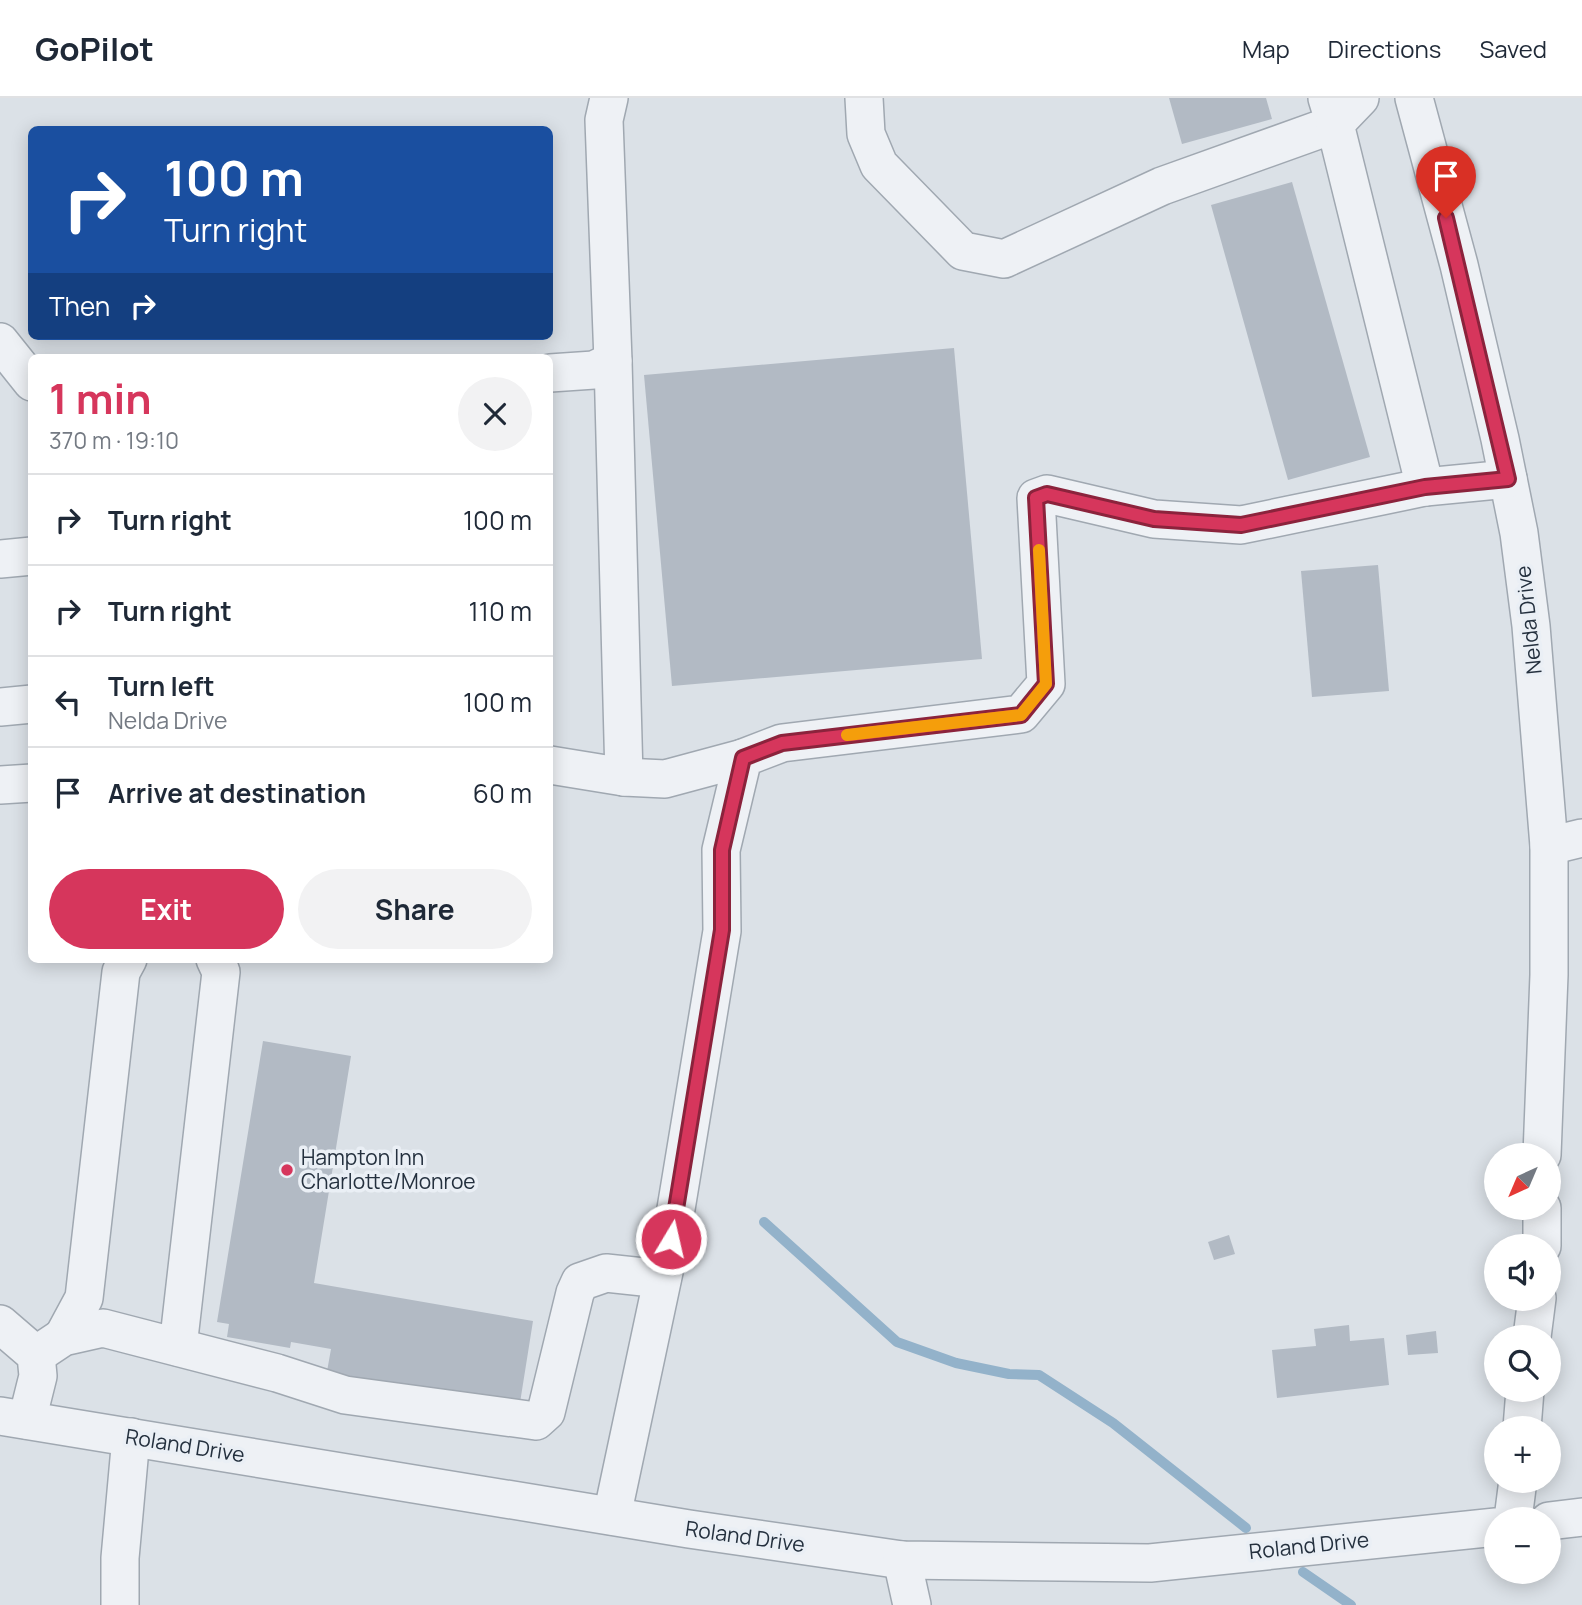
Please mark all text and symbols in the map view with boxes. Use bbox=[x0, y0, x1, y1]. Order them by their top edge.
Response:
text: GoPilot bbox=[35, 26, 154, 71]
text: Map bbox=[1242, 32, 1290, 65]
text: Directions bbox=[1328, 32, 1441, 65]
text: Saved bbox=[1479, 32, 1547, 65]
text: 100 m bbox=[164, 144, 304, 211]
pin bbox=[1416, 146, 1476, 218]
icon: right bbox=[49, 154, 140, 245]
icon: arrive bbox=[1427, 157, 1465, 195]
text: Turn right bbox=[164, 208, 307, 252]
icon: right bbox=[124, 287, 162, 325]
text: Then bbox=[49, 288, 110, 324]
text: 1 min bbox=[49, 369, 152, 427]
button: close bbox=[458, 377, 532, 451]
text: 370 m · 19:10 bbox=[49, 424, 179, 456]
icon: right bbox=[49, 501, 87, 539]
text: Turn right bbox=[108, 502, 232, 538]
text: 100 m bbox=[463, 502, 532, 538]
street label: Nelda Drive bbox=[1508, 564, 1548, 676]
icon: right bbox=[49, 592, 87, 630]
text: Turn right bbox=[108, 593, 232, 629]
text: 110 m bbox=[469, 593, 532, 629]
text: Turn left bbox=[108, 668, 215, 704]
icon: left bbox=[49, 683, 87, 721]
text: 100 m bbox=[463, 684, 532, 720]
text: Nelda Drive bbox=[108, 704, 227, 736]
icon: arrive bbox=[49, 774, 87, 812]
text: Arrive at destination bbox=[108, 775, 366, 811]
text: 60 m bbox=[473, 775, 532, 811]
button: Exit bbox=[49, 869, 284, 949]
button: Share bbox=[298, 869, 532, 949]
place label: Hampton Inn Charlotte/Monroe bbox=[301, 1143, 476, 1195]
north arrow bbox=[1484, 1143, 1561, 1220]
map controls bbox=[1484, 1143, 1561, 1584]
marker: Hampton Inn Charlotte/Monroe bbox=[279, 1162, 295, 1178]
position arrow bbox=[634, 1202, 708, 1276]
button: sound bbox=[1484, 1234, 1561, 1311]
button: search bbox=[1484, 1325, 1561, 1402]
button: + bbox=[1484, 1416, 1561, 1493]
street label: Roland Drive bbox=[124, 1422, 247, 1468]
button: − bbox=[1484, 1507, 1561, 1584]
street label: Roland Drive bbox=[684, 1514, 807, 1558]
street label: Roland Drive bbox=[1248, 1525, 1370, 1565]

